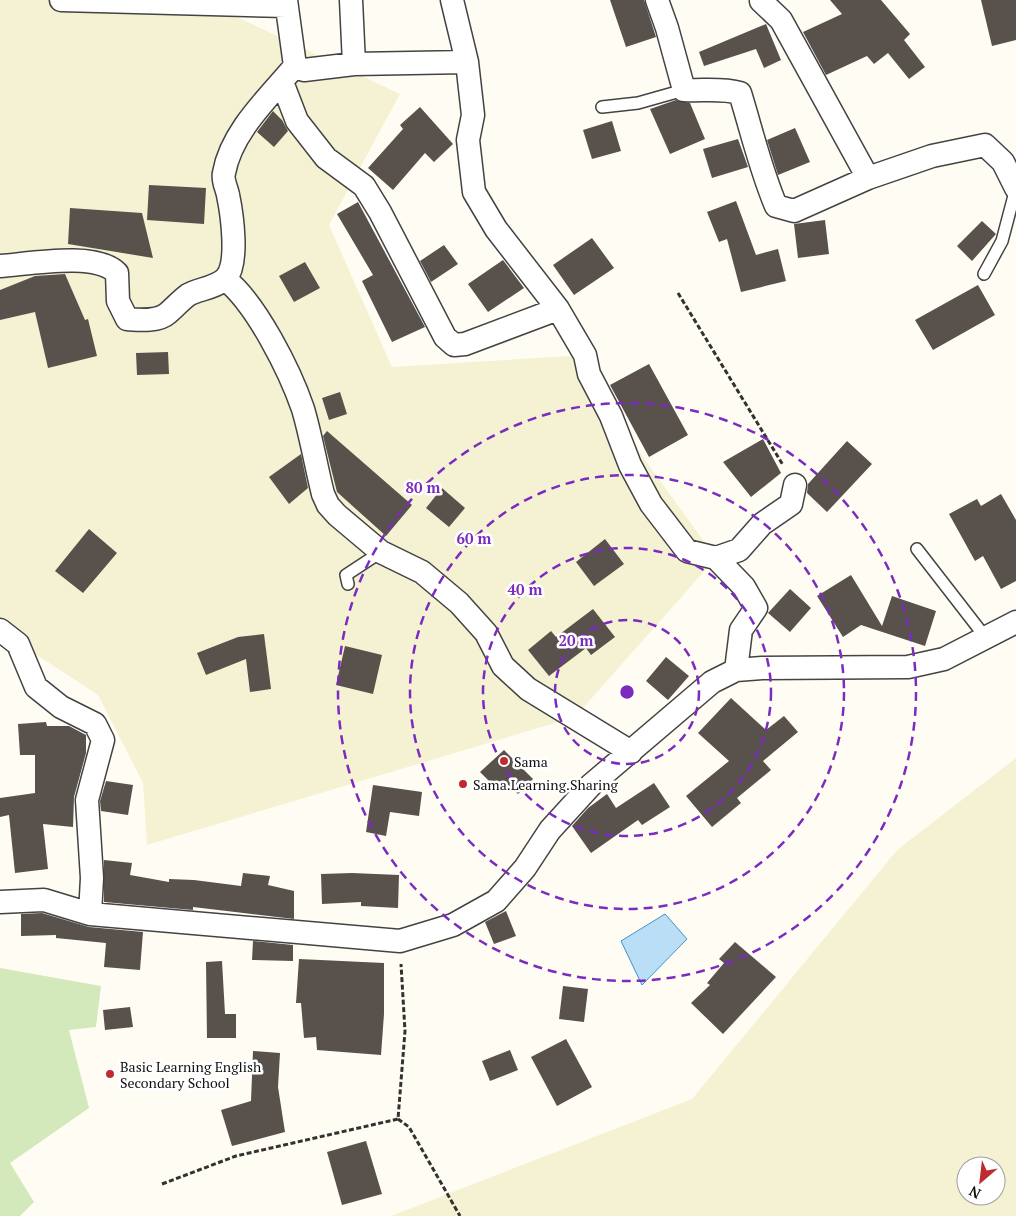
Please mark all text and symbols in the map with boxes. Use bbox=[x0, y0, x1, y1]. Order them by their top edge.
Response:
text: 80 m bbox=[406, 477, 441, 497]
text: 60 m bbox=[457, 528, 492, 548]
text: 40 m bbox=[508, 579, 543, 599]
text: 20 m bbox=[559, 630, 594, 650]
centre of rings bbox=[618, 683, 636, 701]
place label: Sama bbox=[514, 752, 548, 771]
marker: Sama bbox=[498, 755, 510, 767]
place label: Sama.Learning.Sharing bbox=[473, 775, 619, 794]
marker: Sama.Learning.Sharing bbox=[457, 778, 469, 790]
place label: Basic Learning English Secondary School bbox=[120, 1057, 261, 1092]
marker: Basic Learning English Secondary School bbox=[104, 1068, 116, 1080]
north arrow bbox=[956, 1156, 1006, 1206]
text: N bbox=[965, 1182, 984, 1204]

